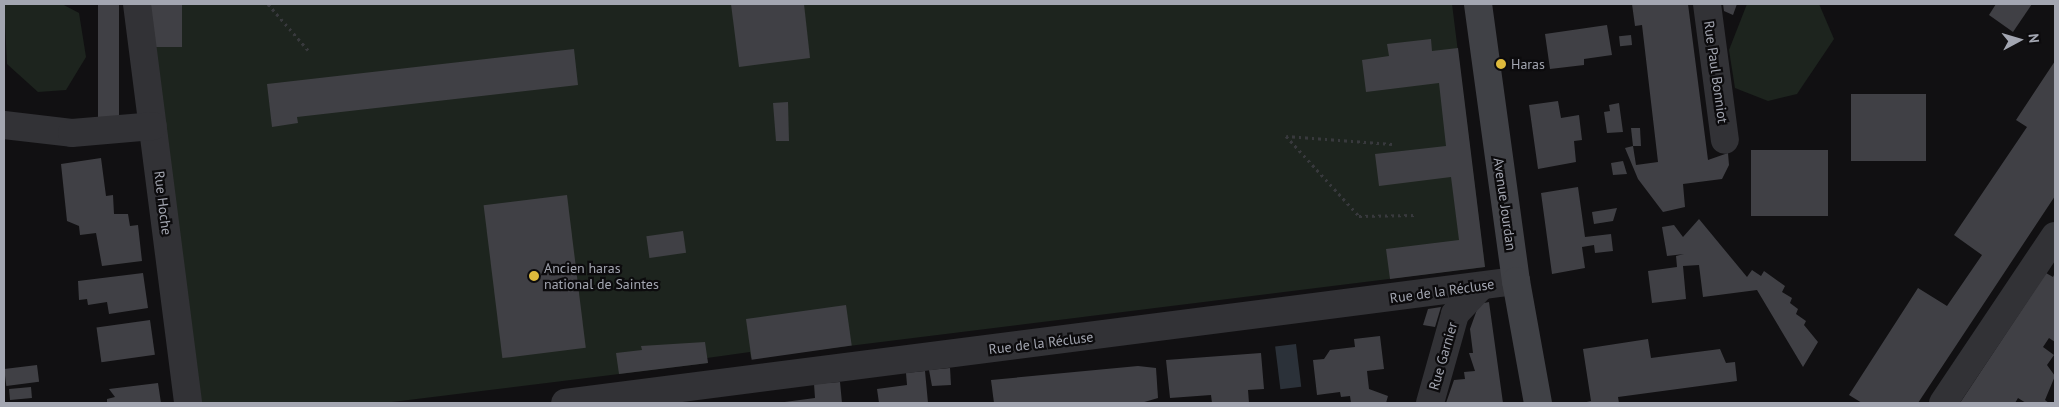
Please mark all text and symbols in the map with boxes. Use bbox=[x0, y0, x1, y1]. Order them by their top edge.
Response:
north arrow bbox=[1994, 15, 2044, 65]
street label: Rue Paul Bonniot bbox=[1700, 20, 1732, 124]
text: N bbox=[2024, 33, 2043, 44]
place label: Haras bbox=[1511, 56, 1545, 72]
marker: Haras bbox=[1495, 58, 1507, 70]
street label: Avenue Jourdan bbox=[1490, 157, 1520, 251]
street label: Rue Hoche bbox=[151, 170, 175, 236]
place label: Ancien haras national de Saintes bbox=[544, 260, 659, 292]
marker: Ancien haras national de Saintes bbox=[528, 270, 540, 282]
street label: Rue de la Récluse bbox=[1389, 275, 1495, 307]
street label: Rue Garnier bbox=[1425, 320, 1461, 392]
street label: Rue de la Récluse bbox=[988, 328, 1094, 358]

